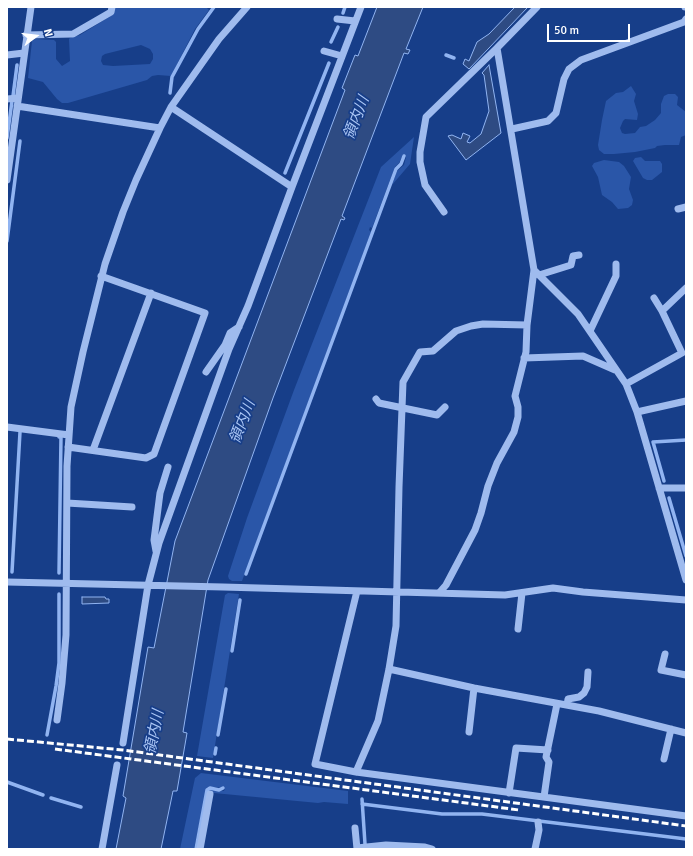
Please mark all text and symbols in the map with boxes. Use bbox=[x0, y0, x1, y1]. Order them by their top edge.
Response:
north arrow bbox=[16, 16, 56, 56]
scale bar bbox=[549, 16, 632, 42]
text: 50 m bbox=[554, 23, 579, 38]
text: N bbox=[41, 27, 55, 38]
water label: 領内川 bbox=[341, 94, 373, 142]
water label: 領内川 bbox=[227, 398, 259, 446]
water label: 領内川 bbox=[142, 708, 168, 756]

